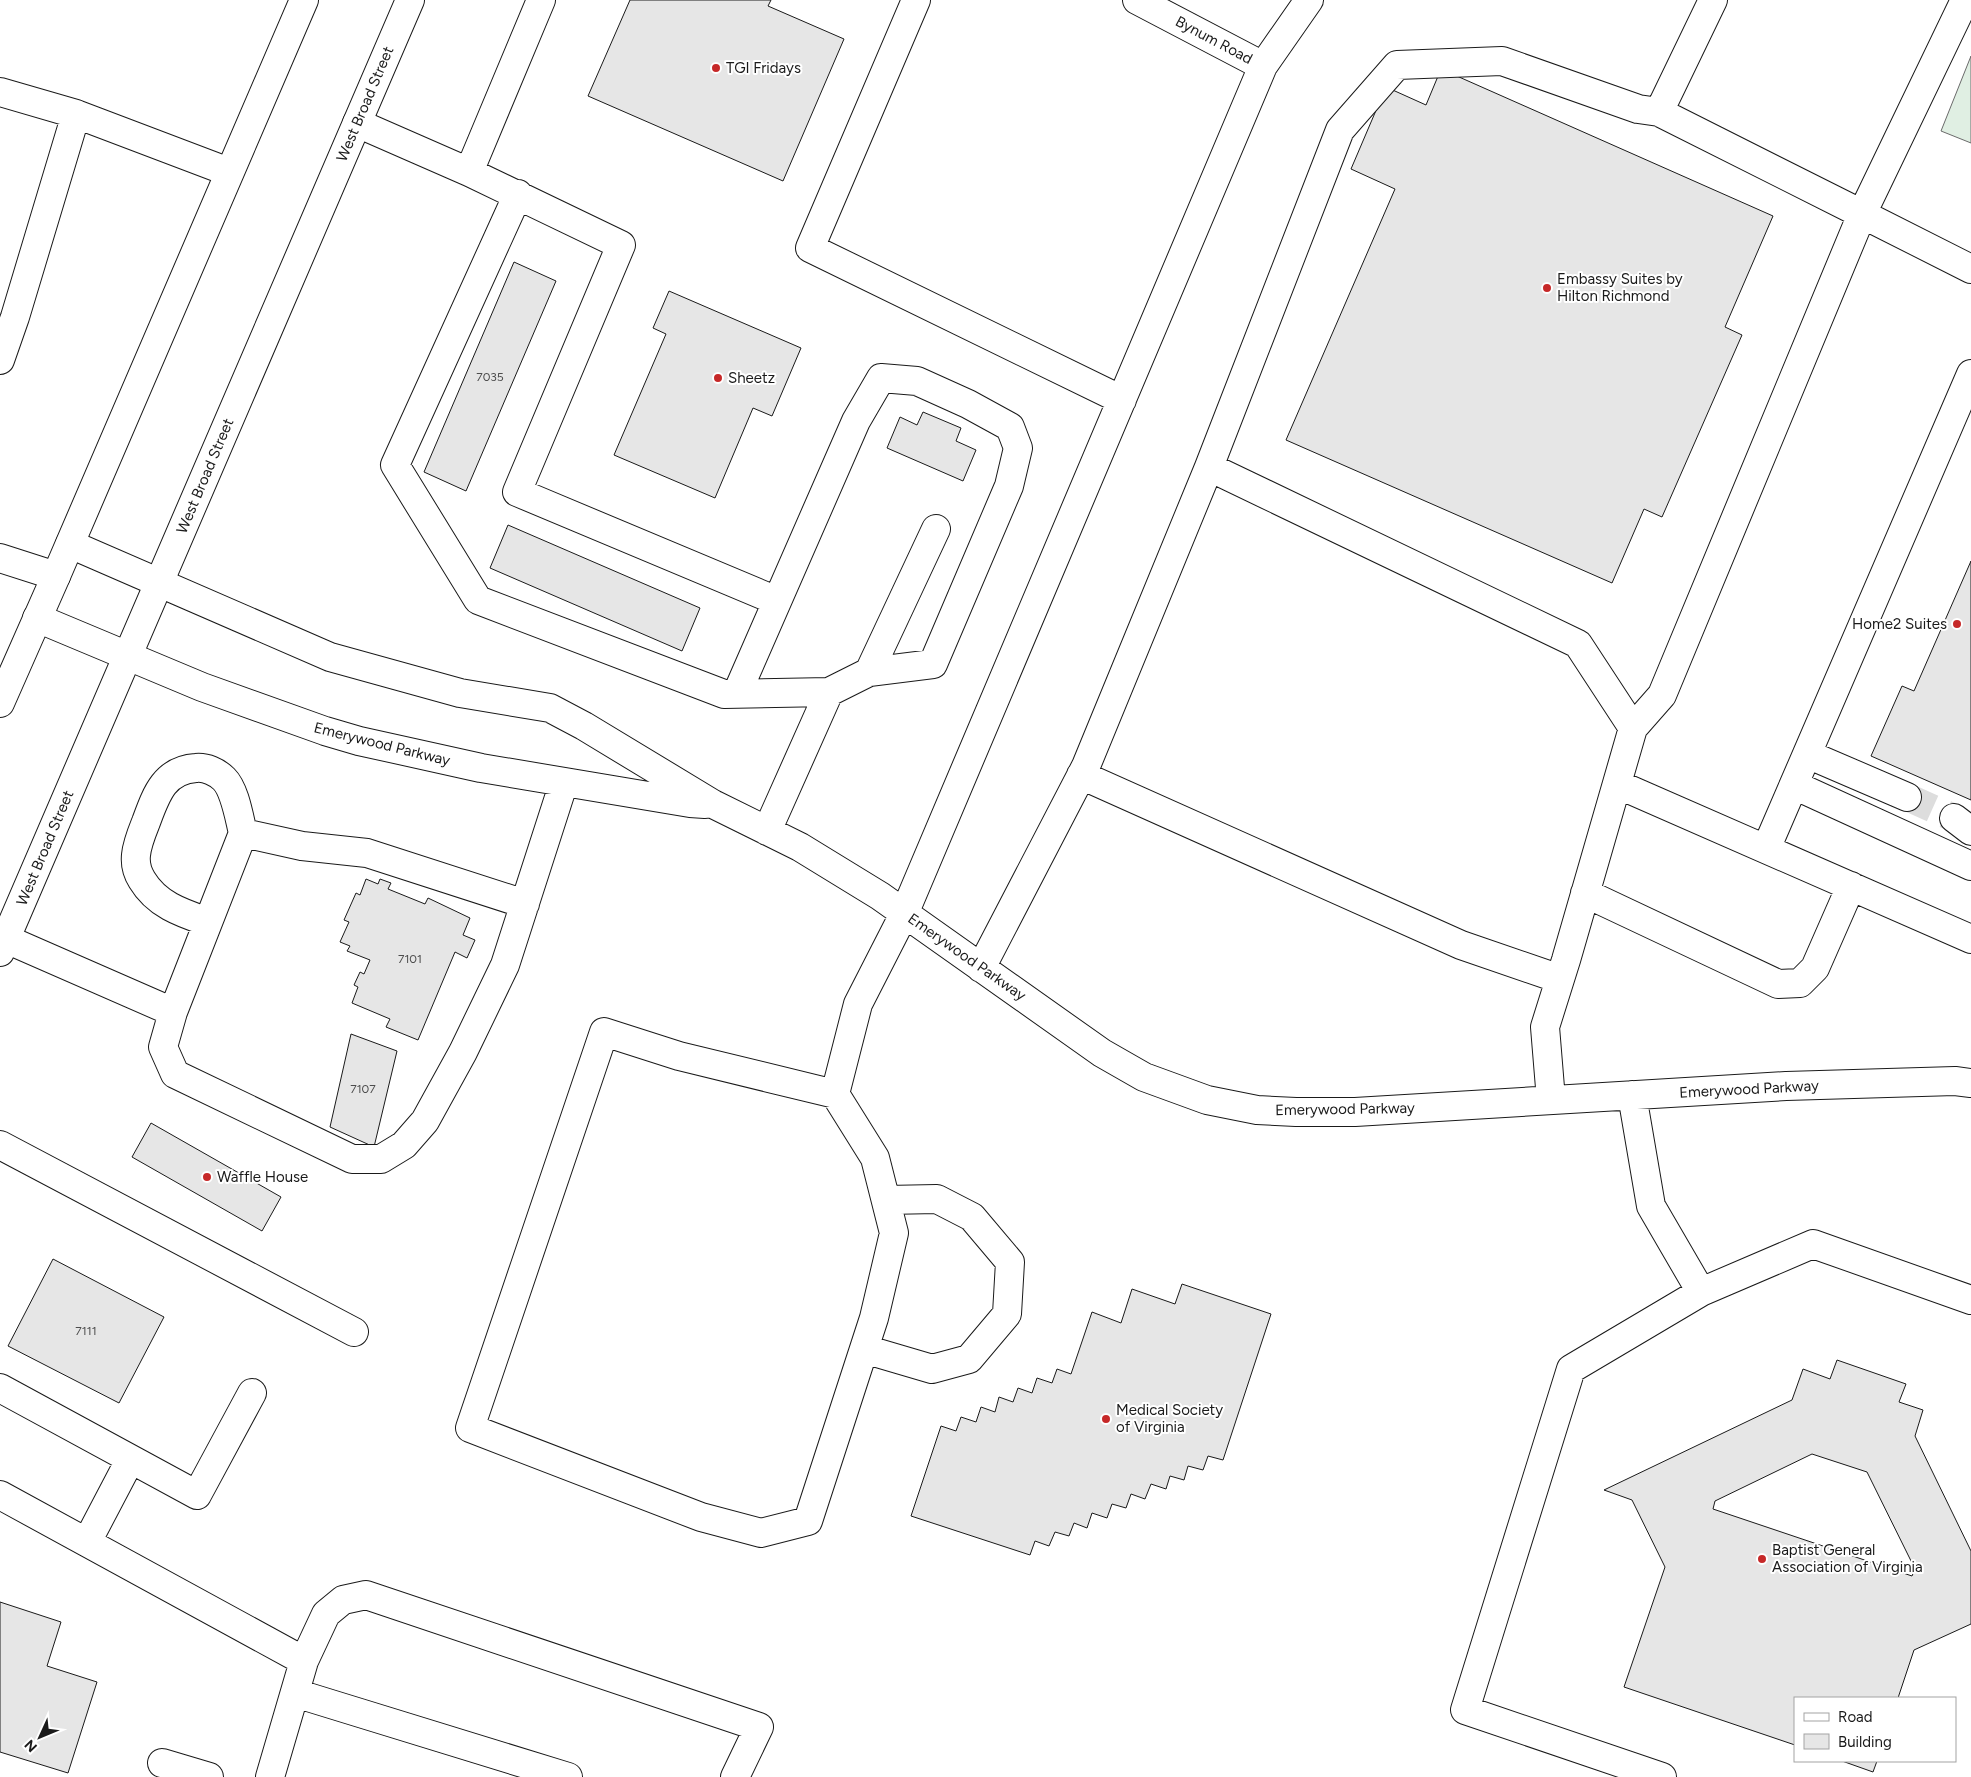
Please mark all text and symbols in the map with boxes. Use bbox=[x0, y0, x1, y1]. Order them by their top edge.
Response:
street label: Bynum Road bbox=[1172, 12, 1256, 68]
street label: West Broad Street bbox=[333, 43, 398, 164]
place label: TGI Fridays bbox=[726, 59, 801, 77]
marker: TGI Fridays bbox=[710, 62, 722, 74]
place label: Embassy Suites by Hilton Richmond bbox=[1557, 270, 1683, 305]
marker: Embassy Suites by Hilton Richmond bbox=[1541, 282, 1553, 294]
place label: Sheetz bbox=[728, 369, 775, 387]
house number: 7035 bbox=[476, 370, 504, 384]
marker: Sheetz bbox=[712, 372, 724, 384]
street label: West Broad Street bbox=[173, 415, 238, 536]
place label: Home2 Suites bbox=[1852, 615, 1947, 633]
marker: Home2 Suites bbox=[1951, 618, 1963, 630]
street label: Emerywood Parkway bbox=[312, 718, 452, 770]
street label: West Broad Street bbox=[13, 787, 78, 908]
street label: Emerywood Parkway bbox=[905, 910, 1030, 1005]
house number: 7101 bbox=[398, 952, 422, 966]
street label: Emerywood Parkway bbox=[1679, 1076, 1819, 1102]
house number: 7107 bbox=[350, 1082, 376, 1096]
street label: Emerywood Parkway bbox=[1275, 1099, 1415, 1119]
place label: Waffle House bbox=[217, 1168, 308, 1186]
marker: Waffle House bbox=[201, 1171, 213, 1183]
house number: 7111 bbox=[75, 1324, 97, 1338]
place label: Medical Society of Virginia bbox=[1116, 1401, 1223, 1436]
marker: Medical Society of Virginia bbox=[1100, 1413, 1112, 1425]
place label: Baptist General Association of Virginia bbox=[1772, 1541, 1923, 1576]
marker: Baptist General Association of Virginia bbox=[1756, 1553, 1768, 1565]
legend bbox=[1794, 1697, 1956, 1762]
text: Road bbox=[1838, 1708, 1873, 1726]
north arrow bbox=[15, 1712, 65, 1762]
text: Building bbox=[1838, 1733, 1892, 1751]
text: N bbox=[21, 1736, 41, 1755]

